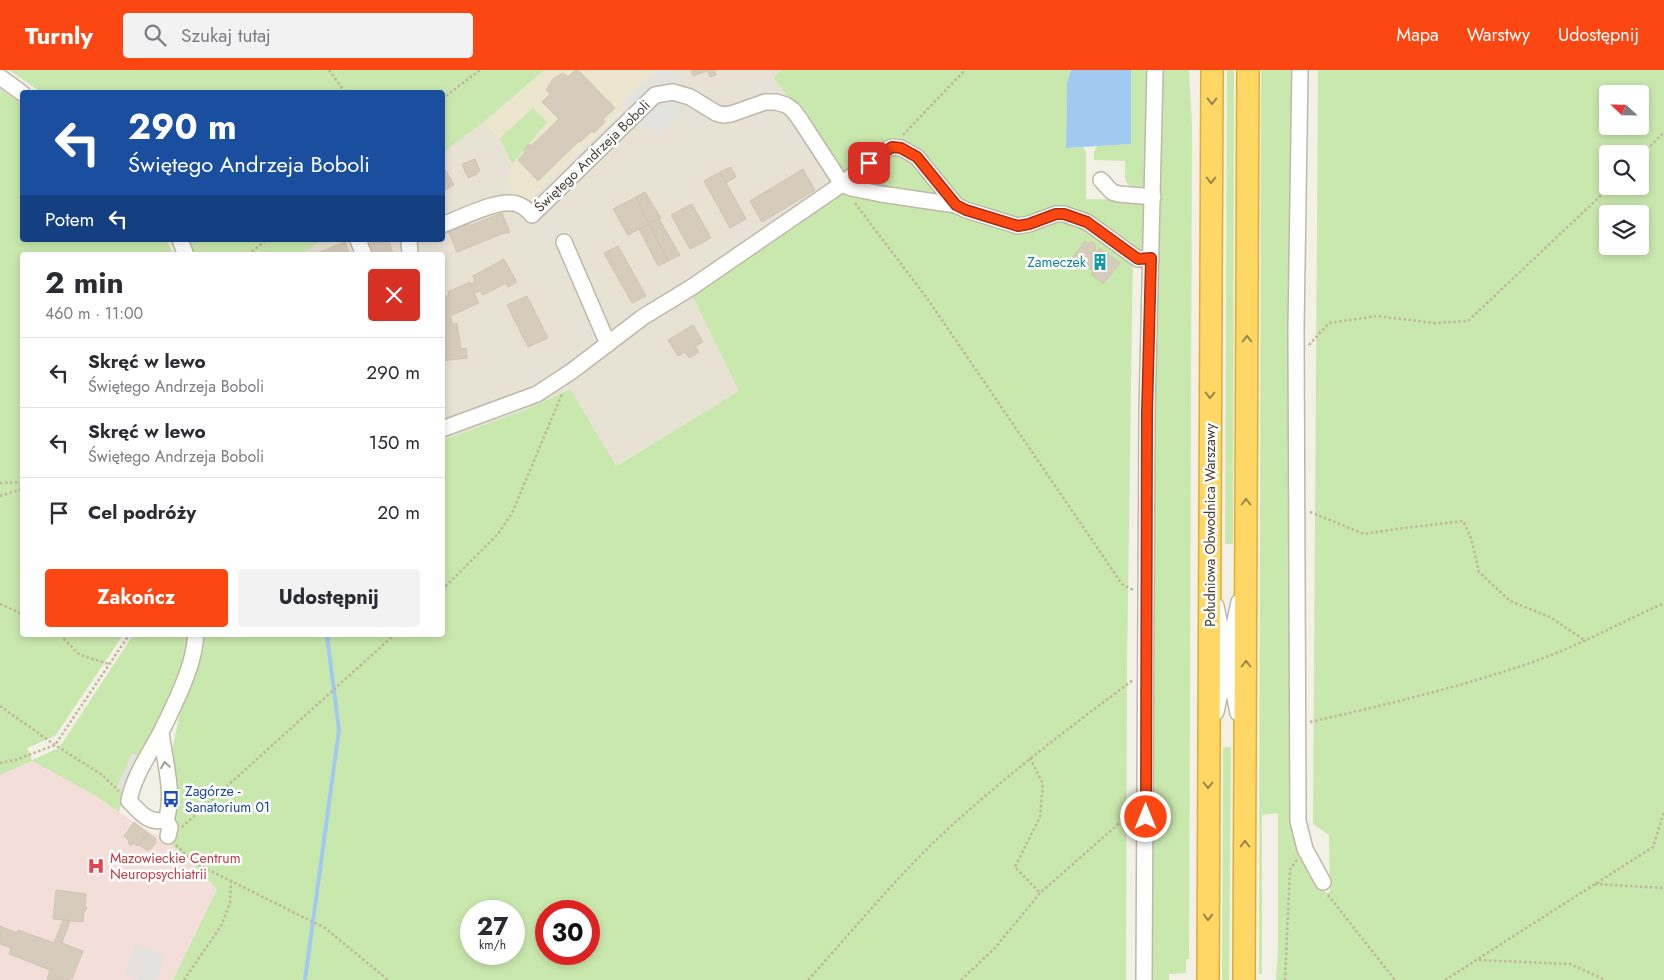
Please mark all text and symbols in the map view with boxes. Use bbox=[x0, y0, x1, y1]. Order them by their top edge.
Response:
search box bbox=[123, 13, 473, 58]
text: Turnly bbox=[25, 18, 93, 53]
icon: search bbox=[141, 21, 169, 49]
text: Szukaj tutaj bbox=[181, 22, 271, 49]
text: Mapa bbox=[1397, 22, 1439, 48]
text: Warstwy bbox=[1467, 22, 1530, 48]
text: Udostępnij bbox=[1558, 22, 1639, 48]
north arrow bbox=[1599, 85, 1649, 135]
map controls bbox=[1599, 85, 1649, 255]
street label: Świętego Andrzeja Boboli bbox=[530, 95, 654, 217]
one-way arrow bbox=[1207, 98, 1217, 105]
text: 290 m bbox=[128, 102, 237, 152]
icon: left bbox=[45, 110, 110, 175]
pin bbox=[848, 142, 890, 184]
button: search bbox=[1599, 145, 1649, 195]
text: Świętego Andrzeja Boboli bbox=[128, 148, 370, 180]
icon: arrive bbox=[855, 149, 883, 177]
one-way arrow bbox=[1206, 177, 1216, 185]
icon: left bbox=[104, 205, 132, 233]
button: layers bbox=[1599, 205, 1649, 255]
text: Potem bbox=[45, 206, 94, 233]
place label: Zameczek bbox=[1027, 252, 1087, 272]
building icon: Zameczek bbox=[1090, 252, 1110, 272]
text: 2 min bbox=[45, 261, 124, 304]
button: close bbox=[368, 269, 420, 321]
text: 460 m · 11:00 bbox=[45, 302, 143, 325]
one-way arrow bbox=[1242, 335, 1252, 343]
text: Skręć w lewo bbox=[88, 348, 206, 375]
icon: left bbox=[45, 359, 73, 387]
text: 290 m bbox=[366, 359, 420, 386]
text: Świętego Andrzeja Boboli bbox=[88, 375, 264, 398]
one-way arrow bbox=[1205, 392, 1215, 400]
text: Skręć w lewo bbox=[88, 418, 206, 445]
street label: Południowa Obwodnica Warszawy bbox=[1200, 422, 1220, 627]
icon: left bbox=[45, 429, 73, 457]
text: 150 m bbox=[369, 429, 420, 456]
text: Świętego Andrzeja Boboli bbox=[88, 445, 264, 468]
one-way arrow bbox=[1241, 498, 1251, 506]
icon: arrive bbox=[45, 499, 73, 527]
text: Cel podróży bbox=[88, 499, 196, 526]
text: 20 m bbox=[377, 499, 420, 526]
button: Zakończ bbox=[45, 569, 228, 627]
button: Udostępnij bbox=[238, 569, 420, 627]
one-way arrow bbox=[1240, 660, 1251, 668]
one-way arrow bbox=[160, 761, 171, 769]
place label: Zagórze - Sanatorium 01 bbox=[185, 781, 270, 817]
one-way arrow bbox=[1203, 782, 1213, 790]
bus stop icon: Zagórze - Sanatorium 01 bbox=[161, 789, 181, 809]
position arrow bbox=[1119, 790, 1171, 842]
one-way arrow bbox=[1240, 840, 1250, 848]
place label: Mazowieckie Centrum Neuropsychiatrii bbox=[110, 848, 241, 884]
hospital icon: Mazowieckie Centrum Neuropsychiatrii bbox=[86, 856, 106, 876]
speed limit sign: 30 bbox=[535, 900, 600, 965]
text: 27 bbox=[477, 908, 508, 944]
one-way arrow bbox=[1203, 914, 1213, 921]
text: km/h bbox=[479, 936, 506, 954]

